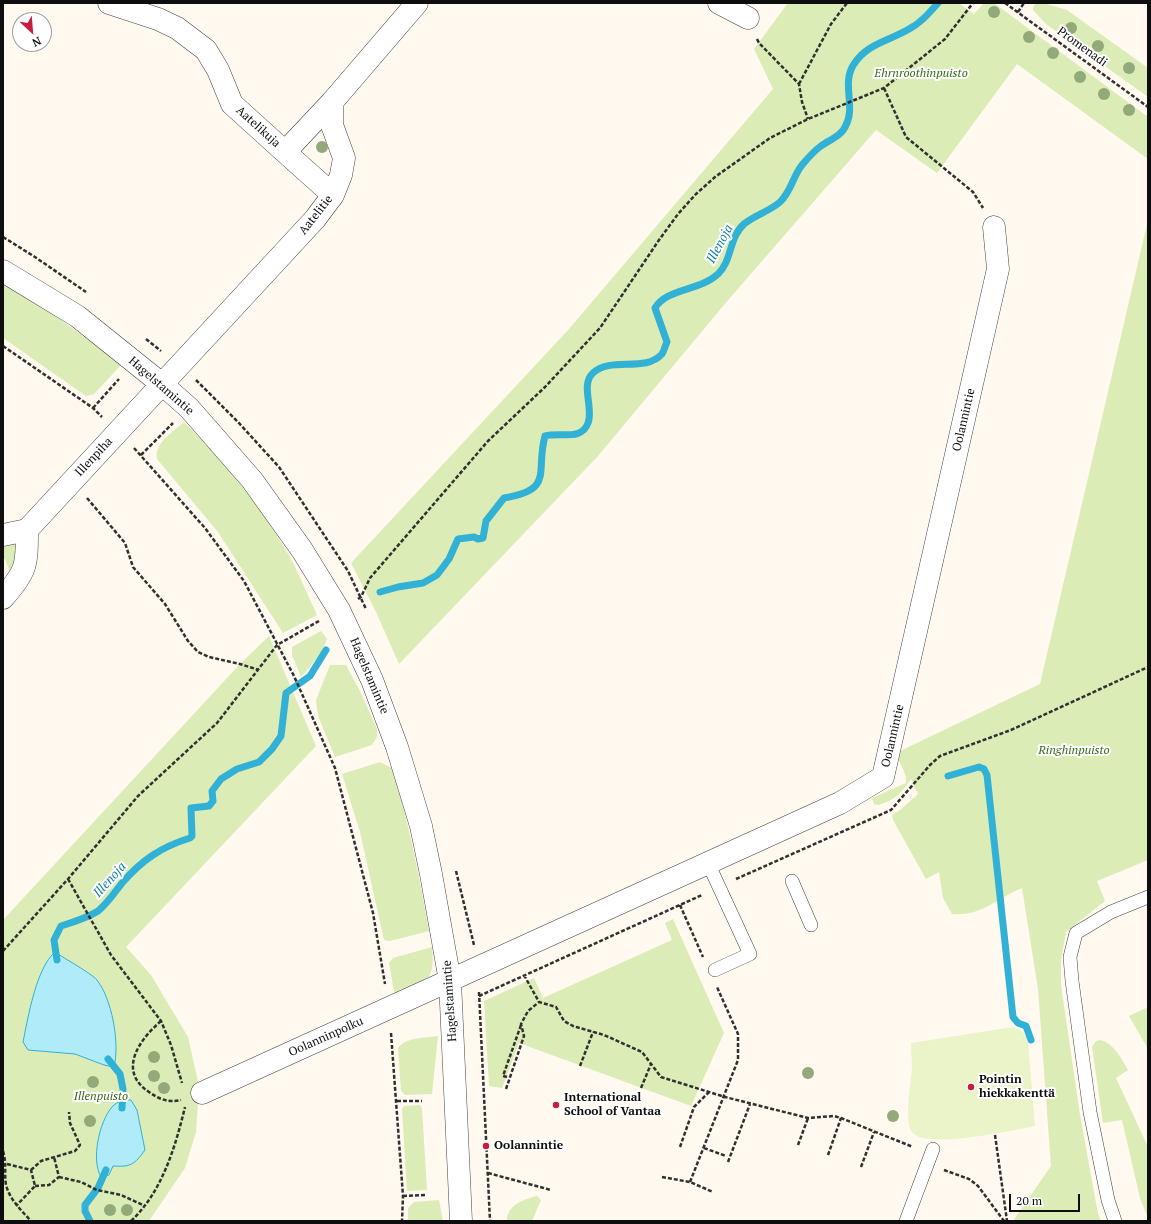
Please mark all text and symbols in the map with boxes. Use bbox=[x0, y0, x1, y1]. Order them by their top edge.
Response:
north arrow bbox=[12, 12, 52, 52]
street label: Promenadi bbox=[1054, 24, 1110, 70]
text: N bbox=[30, 34, 44, 50]
park label: Ehrnroothinpuisto bbox=[874, 67, 968, 81]
street label: Aatelikuja bbox=[233, 103, 283, 151]
street label: Aatelitie bbox=[296, 192, 336, 238]
water label: Illenoja bbox=[703, 222, 737, 266]
street label: Hagelstamintie bbox=[125, 354, 197, 418]
street label: Oolannintie bbox=[950, 387, 978, 453]
street label: Illenpiha bbox=[72, 434, 116, 480]
street label: Hagelstamintie bbox=[346, 636, 392, 716]
street label: Oolannintie bbox=[879, 703, 907, 769]
park label: Ringhinpuisto bbox=[1038, 744, 1110, 758]
water label: Illenoja bbox=[90, 859, 130, 901]
street label: Hagelstamintie bbox=[440, 960, 460, 1042]
street label: Oolanninpolku bbox=[286, 1014, 366, 1060]
place label: Pointin hiekkakenttä bbox=[979, 1073, 1055, 1101]
marker: Pointin hiekkakenttä bbox=[966, 1082, 976, 1092]
park label: Illenpuisto bbox=[74, 1090, 128, 1104]
place label: International School of Vantaa bbox=[564, 1091, 661, 1119]
marker: International School of Vantaa bbox=[551, 1100, 561, 1110]
place label: Oolannintie bbox=[494, 1139, 563, 1153]
marker: Oolannintie bbox=[481, 1141, 491, 1151]
scale bar bbox=[1011, 1186, 1082, 1212]
text: 20 m bbox=[1016, 1193, 1042, 1208]

